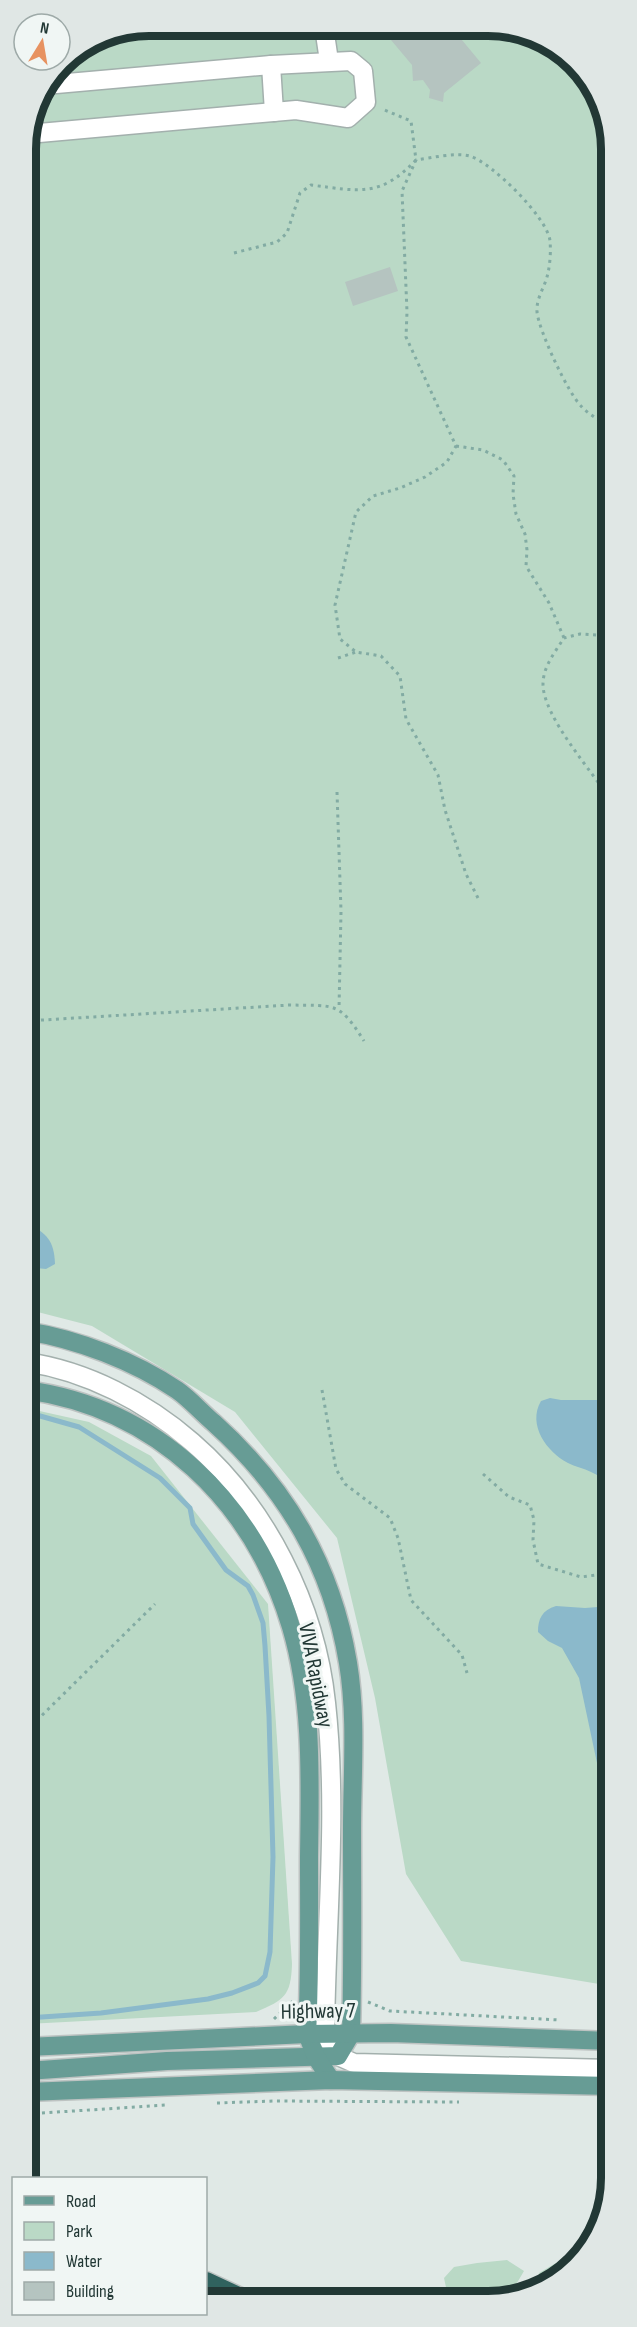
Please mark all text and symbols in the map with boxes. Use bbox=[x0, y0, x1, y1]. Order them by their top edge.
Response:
north arrow bbox=[12, 12, 72, 72]
text: N bbox=[39, 19, 51, 39]
street label: VIVA Rapidway bbox=[292, 1621, 339, 1730]
street label: Highway 7 bbox=[280, 1997, 356, 2026]
legend bbox=[12, 2177, 207, 2315]
text: Road bbox=[66, 2191, 96, 2212]
text: Park bbox=[66, 2221, 92, 2242]
text: Water bbox=[66, 2251, 102, 2272]
text: Building bbox=[66, 2281, 114, 2302]

